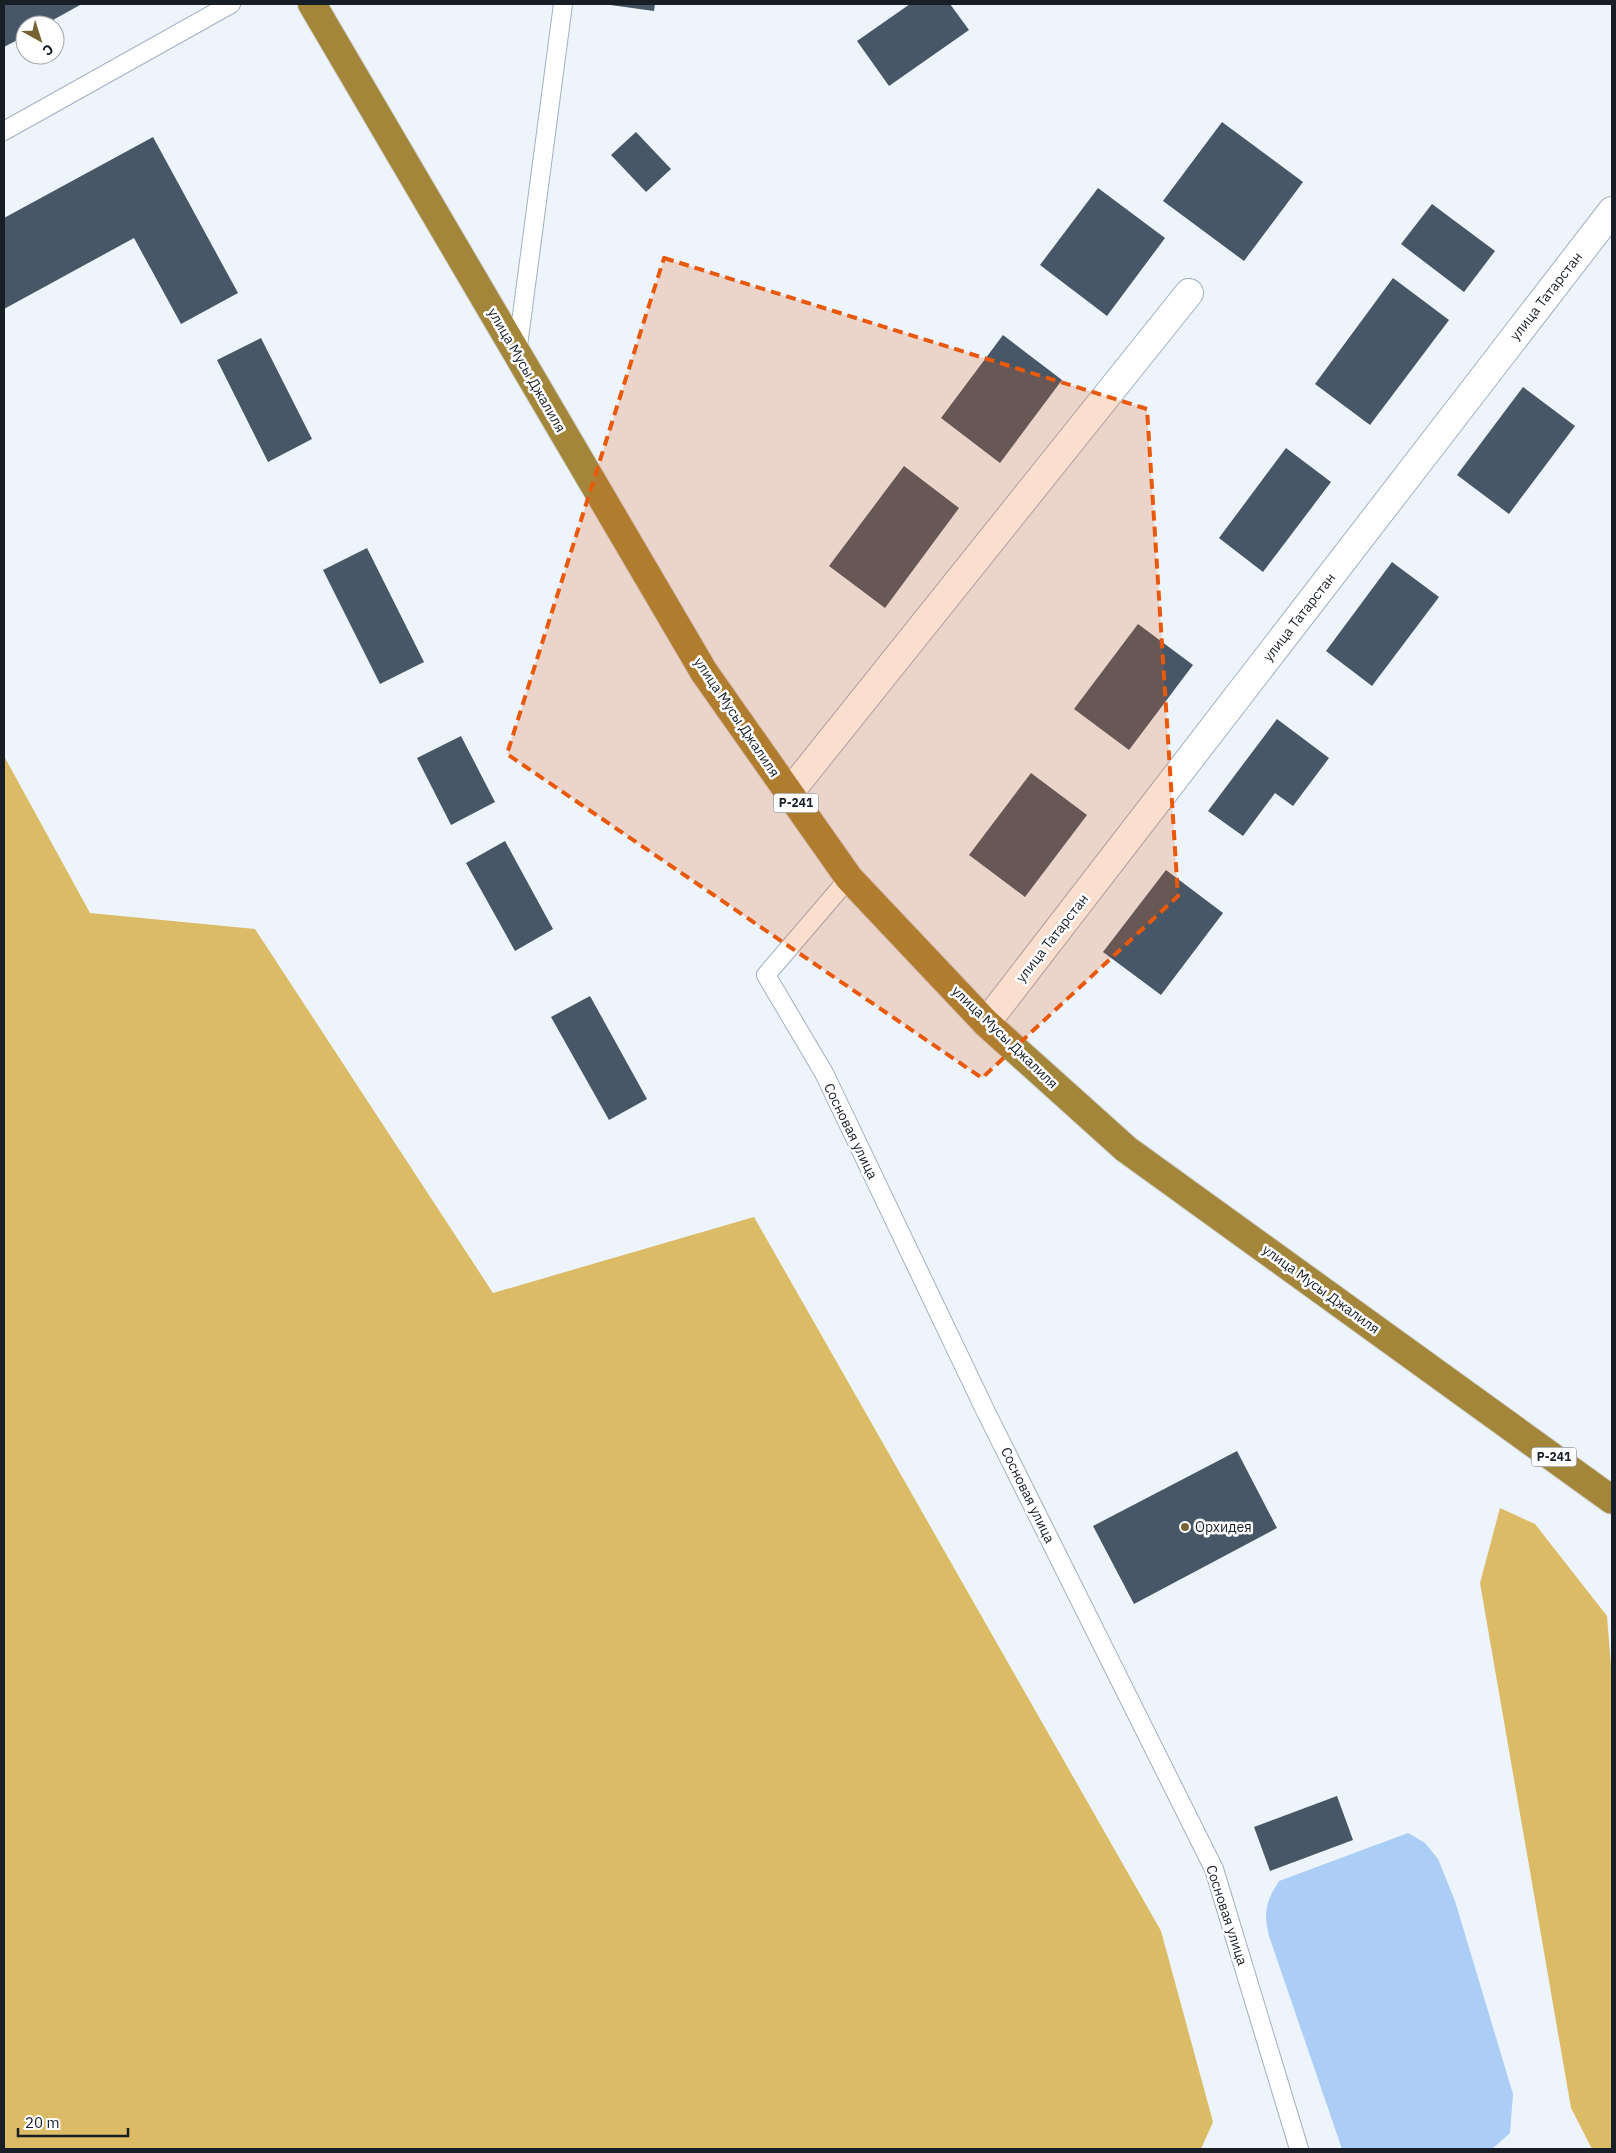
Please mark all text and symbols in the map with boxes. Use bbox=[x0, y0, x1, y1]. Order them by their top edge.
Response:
north arrow bbox=[15, 15, 65, 65]
text: С bbox=[39, 40, 57, 60]
street label: улица Татарстан bbox=[1506, 248, 1586, 344]
street label: улица Мусы Джалиля bbox=[484, 305, 570, 435]
street label: улица Татарстан bbox=[1259, 569, 1339, 665]
street label: улица Мусы Джалиля bbox=[690, 654, 784, 780]
road number: Р-241 bbox=[774, 794, 818, 812]
street label: улица Татарстан bbox=[1012, 890, 1092, 986]
street label: улица Мусы Джалиля bbox=[948, 982, 1062, 1092]
street label: Сосновая улица bbox=[820, 1080, 882, 1182]
street label: улица Мусы Джалиля bbox=[1259, 1240, 1383, 1338]
street label: Сосновая улица bbox=[997, 1444, 1059, 1546]
road number: Р-241 bbox=[1532, 1448, 1576, 1466]
place label: Орхидея bbox=[1195, 1518, 1252, 1536]
marker: Орхидея bbox=[1179, 1521, 1191, 1533]
street label: Сосновая улица bbox=[1202, 1863, 1252, 1968]
scale bar bbox=[18, 2106, 128, 2138]
text: 20 m bbox=[25, 2113, 60, 2132]

